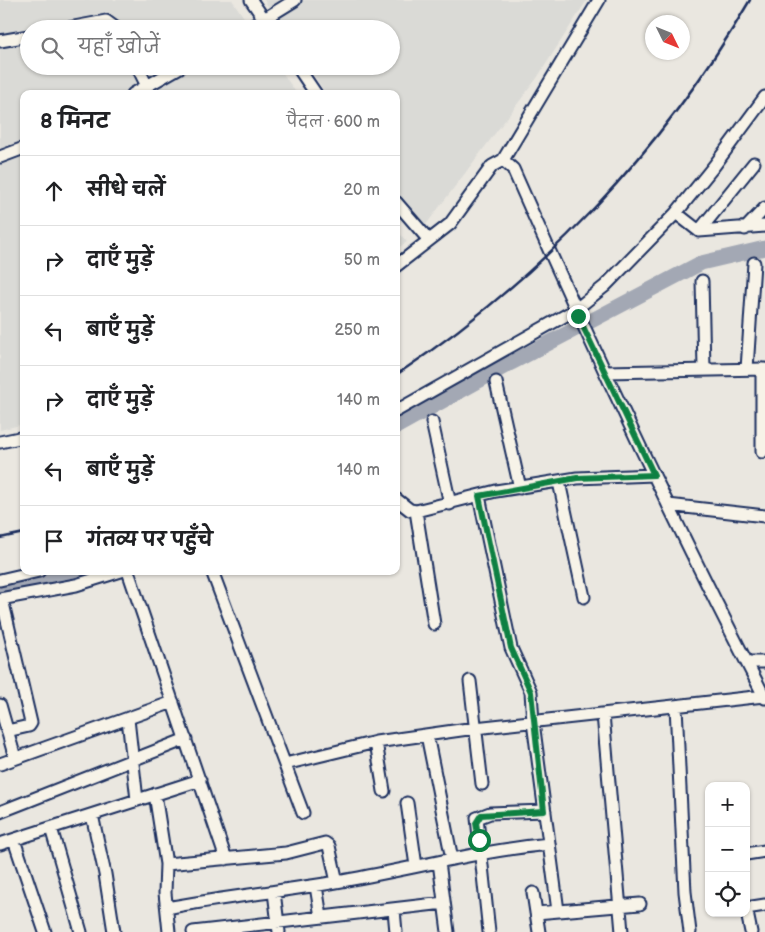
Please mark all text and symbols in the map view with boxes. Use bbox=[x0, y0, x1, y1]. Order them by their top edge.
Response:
north arrow bbox=[645, 15, 690, 60]
search box bbox=[20, 20, 400, 75]
icon: search bbox=[38, 34, 66, 62]
text: यहाँ खोजें bbox=[78, 36, 160, 59]
text: 8 मिनट bbox=[40, 109, 109, 134]
text: पैदल · 600 m bbox=[286, 113, 380, 132]
icon: ahead bbox=[40, 177, 68, 205]
text: सीधे चलें bbox=[87, 179, 165, 202]
text: 20 m bbox=[344, 181, 380, 200]
icon: right bbox=[40, 247, 68, 275]
text: दाएँ मुड़ें bbox=[87, 249, 153, 272]
text: 50 m bbox=[344, 251, 380, 270]
route end bbox=[567, 305, 590, 328]
icon: left bbox=[40, 317, 68, 345]
text: बाएँ मुड़ें bbox=[87, 319, 154, 342]
text: 250 m bbox=[334, 321, 380, 340]
icon: right bbox=[40, 387, 68, 415]
text: दाएँ मुड़ें bbox=[87, 389, 153, 412]
text: 140 m bbox=[337, 391, 380, 410]
icon: left bbox=[40, 457, 68, 485]
text: बाएँ मुड़ें bbox=[87, 459, 154, 482]
text: 140 m bbox=[337, 461, 380, 480]
icon: arrive bbox=[40, 527, 68, 555]
text: गंतव्य पर पहुँचे bbox=[87, 529, 213, 552]
map controls bbox=[705, 782, 750, 917]
button: + bbox=[705, 782, 750, 827]
button: − bbox=[705, 827, 750, 872]
route start bbox=[468, 829, 491, 852]
button: locate bbox=[705, 872, 750, 917]

